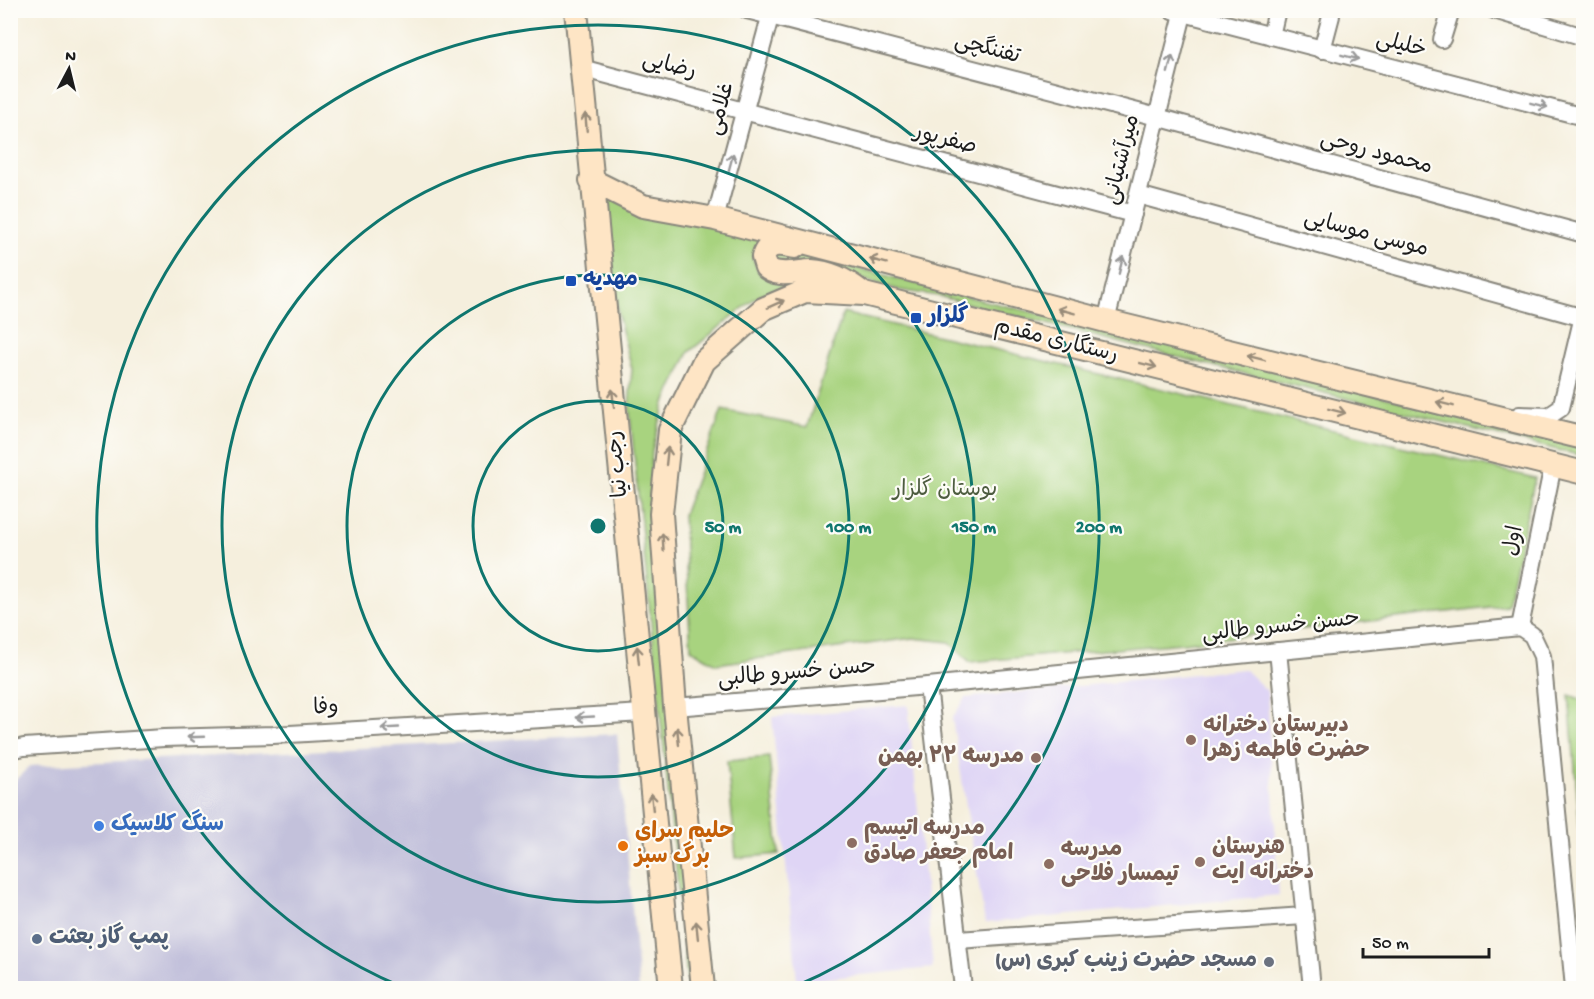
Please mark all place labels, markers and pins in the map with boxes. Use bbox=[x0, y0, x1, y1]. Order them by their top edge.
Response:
place label: مهدیه bbox=[583, 268, 638, 294]
marker: مهدیه bbox=[564, 274, 578, 288]
place label: گلزار bbox=[926, 301, 969, 331]
marker: گلزار bbox=[909, 311, 923, 325]
centre of rings bbox=[588, 516, 608, 536]
place label: دبیرستان دخترانه حضرت فاطمه زهرا bbox=[1203, 714, 1370, 765]
marker: دبیرستان دخترانه حضرت فاطمه زهرا bbox=[1184, 733, 1198, 747]
place label: مدرسه ۲۲ بهمن bbox=[878, 745, 1024, 771]
marker: مدرسه ۲۲ بهمن bbox=[1029, 751, 1043, 765]
place label: سنگ کلاسیک bbox=[111, 809, 224, 839]
place label: مدرسه اتیسم امام جعفر صادق bbox=[864, 817, 1013, 868]
marker: سنگ کلاسیک bbox=[92, 819, 106, 833]
place label: حلیم سرای برگ سبز bbox=[633, 820, 734, 871]
marker: مدرسه اتیسم امام جعفر صادق bbox=[845, 836, 859, 850]
place label: هنرستان دخترانه ایت bbox=[1212, 836, 1314, 887]
place label: مدرسه تیمسار فلاحی bbox=[1061, 838, 1179, 889]
marker: حلیم سرای برگ سبز bbox=[616, 839, 630, 853]
marker: هنرستان دخترانه ایت bbox=[1193, 855, 1207, 869]
marker: مدرسه تیمسار فلاحی bbox=[1042, 857, 1056, 871]
place label: پمپ گاز بعثت bbox=[49, 922, 169, 952]
marker: پمپ گاز بعثت bbox=[30, 932, 44, 946]
place label: مسجد حضرت زینب کبری (س) bbox=[995, 949, 1257, 975]
marker: مسجد حضرت زینب کبری (س) bbox=[1262, 955, 1276, 969]

